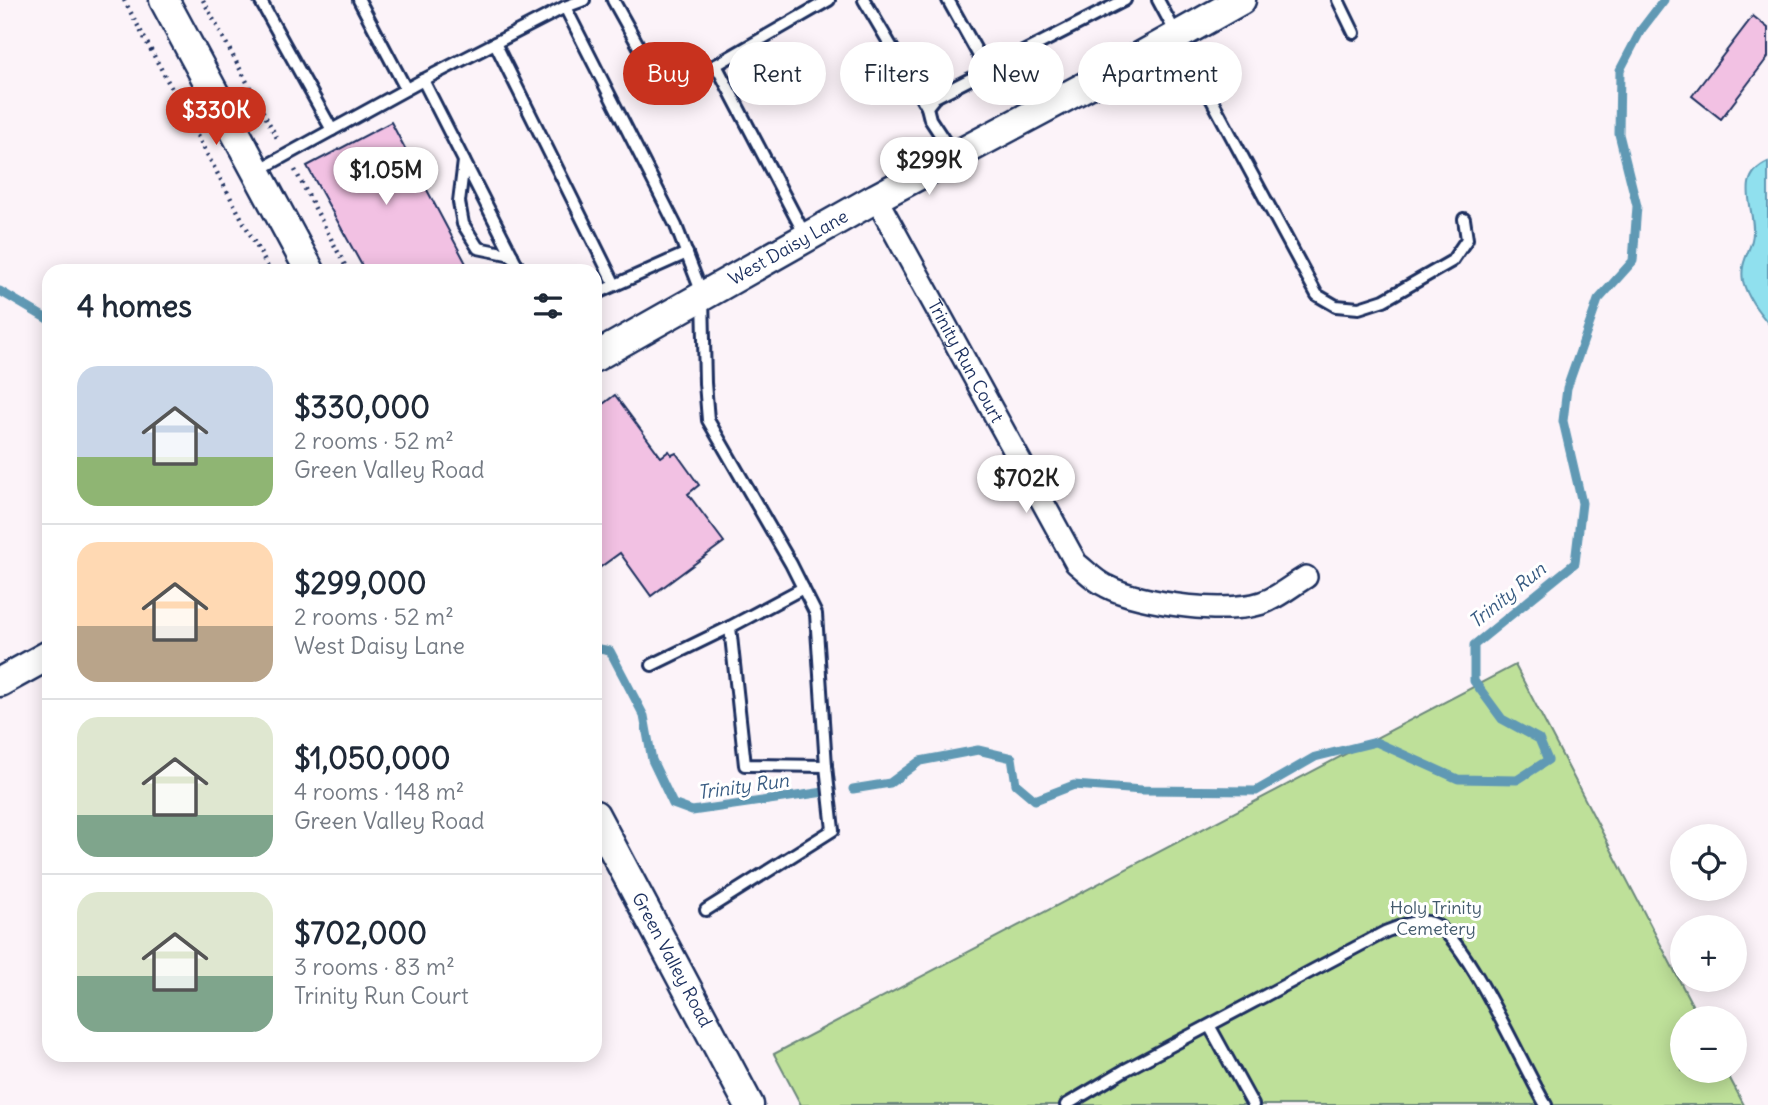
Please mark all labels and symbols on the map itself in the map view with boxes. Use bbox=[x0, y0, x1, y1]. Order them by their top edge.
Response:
pin: $330K bbox=[167, 88, 265, 147]
pin: $299K bbox=[880, 138, 978, 197]
pin: $1.05M bbox=[329, 148, 443, 207]
street label: West Daisy Lane bbox=[724, 204, 852, 290]
street label: Trinity Run Court bbox=[923, 295, 1009, 426]
pin: $702K bbox=[977, 456, 1075, 515]
water label: Trinity Run bbox=[1464, 556, 1551, 633]
water label: Trinity Run bbox=[696, 768, 791, 804]
street label: Green Valley Road bbox=[627, 888, 718, 1031]
park label: Holy Trinity Cemetery bbox=[1390, 896, 1482, 940]

